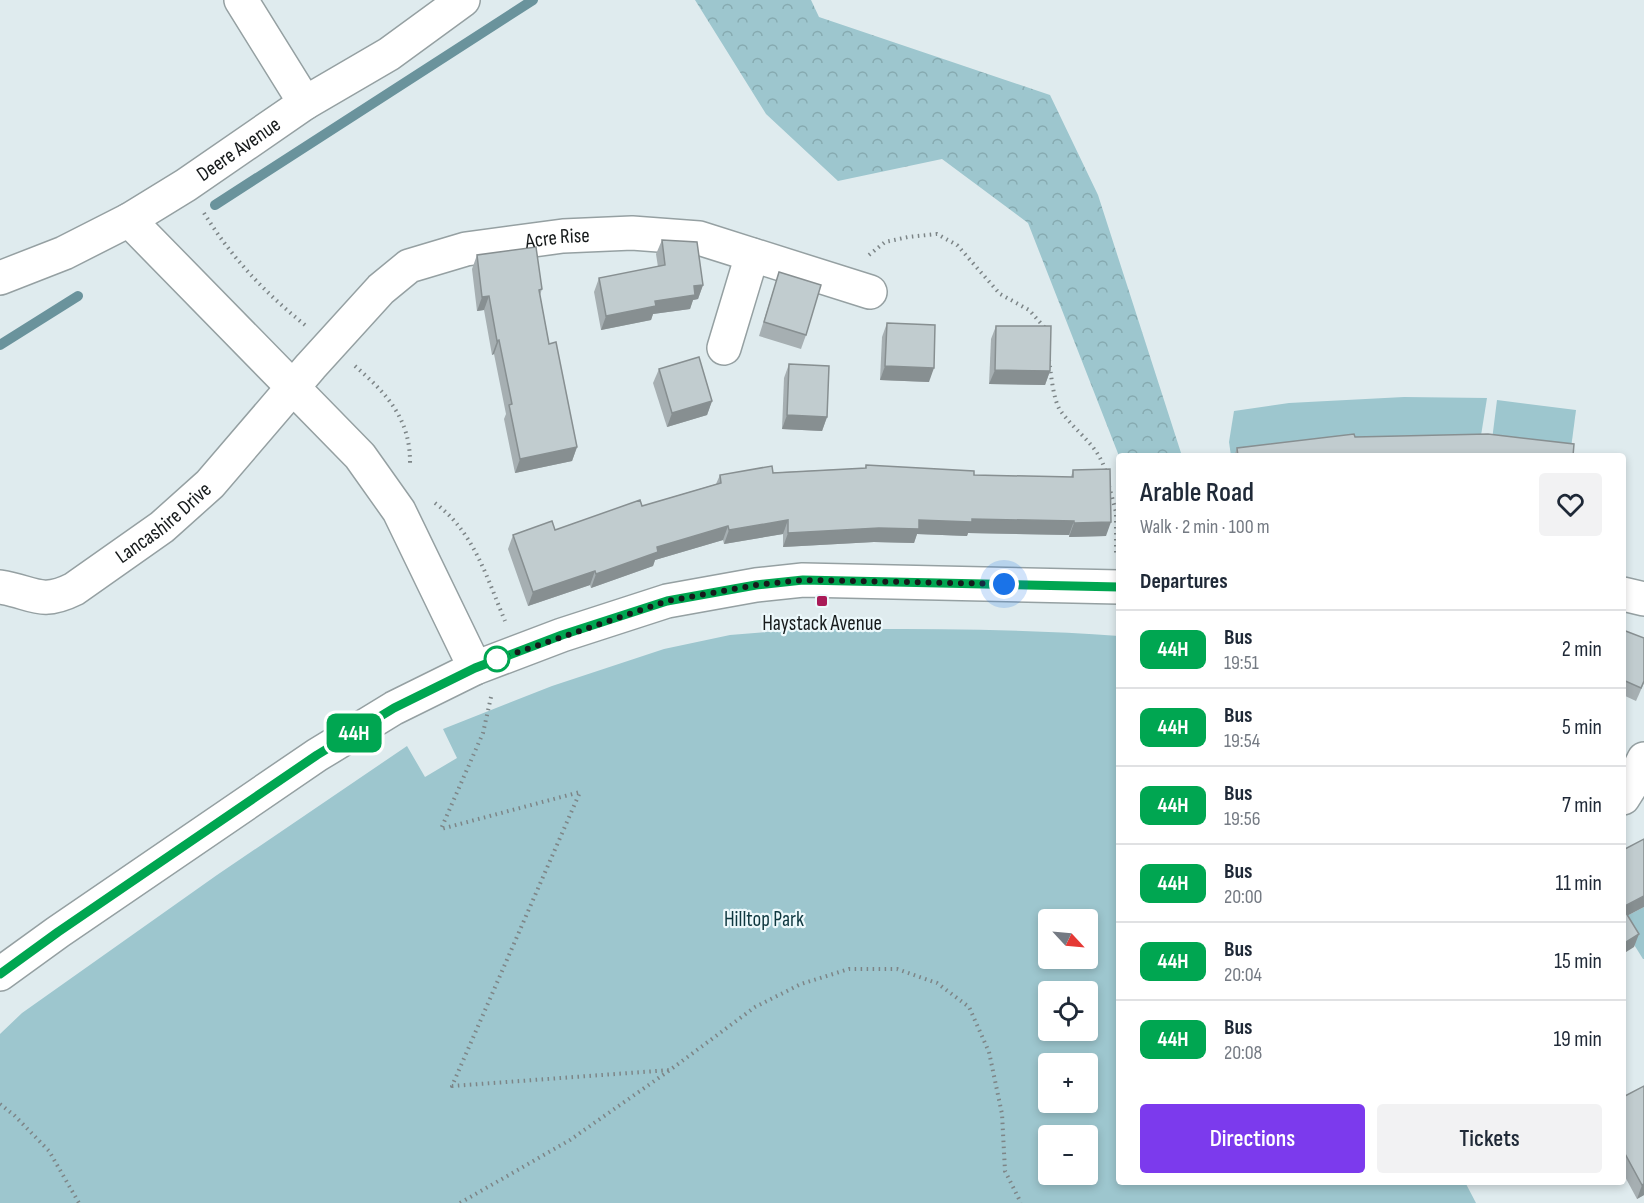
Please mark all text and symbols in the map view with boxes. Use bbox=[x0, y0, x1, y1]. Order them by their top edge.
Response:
street label: Deere Avenue bbox=[192, 111, 285, 187]
street label: Acre Rise bbox=[523, 222, 590, 254]
button: heart bbox=[1539, 473, 1602, 536]
text: Arable Road bbox=[1140, 476, 1254, 509]
street label: Lancashire Drive bbox=[111, 477, 216, 568]
text: Walk · 2 min · 100 m bbox=[1140, 515, 1270, 539]
text: Departures bbox=[1140, 568, 1228, 595]
your location bbox=[989, 569, 1019, 599]
marker: Haystack Avenue bbox=[815, 594, 829, 608]
place label: Haystack Avenue bbox=[762, 611, 882, 636]
text: Bus bbox=[1224, 624, 1253, 651]
text: 2 min bbox=[1562, 636, 1602, 663]
text: 44H bbox=[1158, 637, 1188, 662]
unlabelled marker bbox=[484, 646, 510, 672]
text: 19:51 bbox=[1224, 651, 1259, 675]
text: Bus bbox=[1224, 702, 1253, 729]
line badge: 44H bbox=[320, 714, 388, 752]
text: 5 min bbox=[1562, 714, 1602, 741]
text: 44H bbox=[1158, 715, 1188, 740]
text: 44H bbox=[339, 721, 369, 746]
text: 19:54 bbox=[1224, 729, 1260, 753]
text: Bus bbox=[1224, 780, 1253, 807]
text: 7 min bbox=[1562, 792, 1602, 819]
text: 44H bbox=[1158, 793, 1188, 818]
text: 19:56 bbox=[1224, 807, 1260, 831]
text: Bus bbox=[1224, 858, 1253, 885]
text: 11 min bbox=[1555, 870, 1602, 897]
text: 44H bbox=[1158, 871, 1188, 896]
text: 20:00 bbox=[1224, 885, 1263, 909]
park label: Hilltop Park bbox=[724, 907, 804, 932]
north arrow bbox=[1038, 909, 1098, 969]
map controls bbox=[1038, 909, 1098, 1185]
text: Bus bbox=[1224, 936, 1253, 963]
text: 15 min bbox=[1554, 948, 1602, 975]
text: 44H bbox=[1158, 949, 1188, 974]
text: 20:04 bbox=[1224, 963, 1262, 987]
button: locate bbox=[1038, 981, 1098, 1041]
text: Bus bbox=[1224, 1014, 1253, 1041]
text: 19 min bbox=[1553, 1026, 1602, 1053]
text: 44H bbox=[1158, 1027, 1188, 1052]
text: 20:08 bbox=[1224, 1041, 1262, 1065]
button: + bbox=[1038, 1053, 1098, 1113]
button: Directions bbox=[1140, 1104, 1365, 1173]
button: Tickets bbox=[1377, 1104, 1602, 1173]
button: − bbox=[1038, 1125, 1098, 1185]

